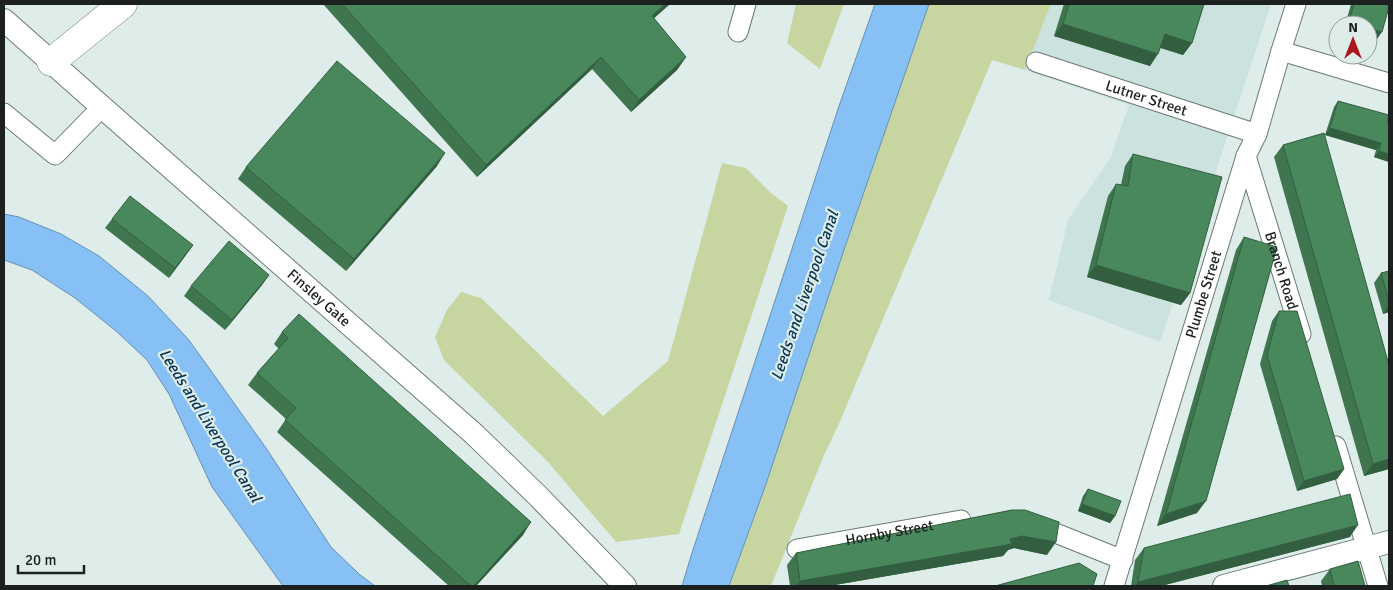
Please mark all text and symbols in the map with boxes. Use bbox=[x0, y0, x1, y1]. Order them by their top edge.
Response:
north arrow bbox=[1328, 15, 1378, 65]
text: N bbox=[1348, 19, 1358, 36]
street label: Lutner Street bbox=[1103, 76, 1189, 120]
water label: Leeds and Liverpool Canal bbox=[767, 207, 844, 383]
street label: Branch Road bbox=[1261, 229, 1302, 312]
street label: Plumbe Street bbox=[1182, 248, 1225, 340]
street label: Finsley Gate bbox=[284, 265, 354, 330]
water label: Leeds and Liverpool Canal bbox=[155, 345, 266, 507]
street label: Hornby Street bbox=[844, 516, 935, 549]
scale bar bbox=[18, 542, 84, 574]
text: 20 m bbox=[25, 551, 56, 569]

